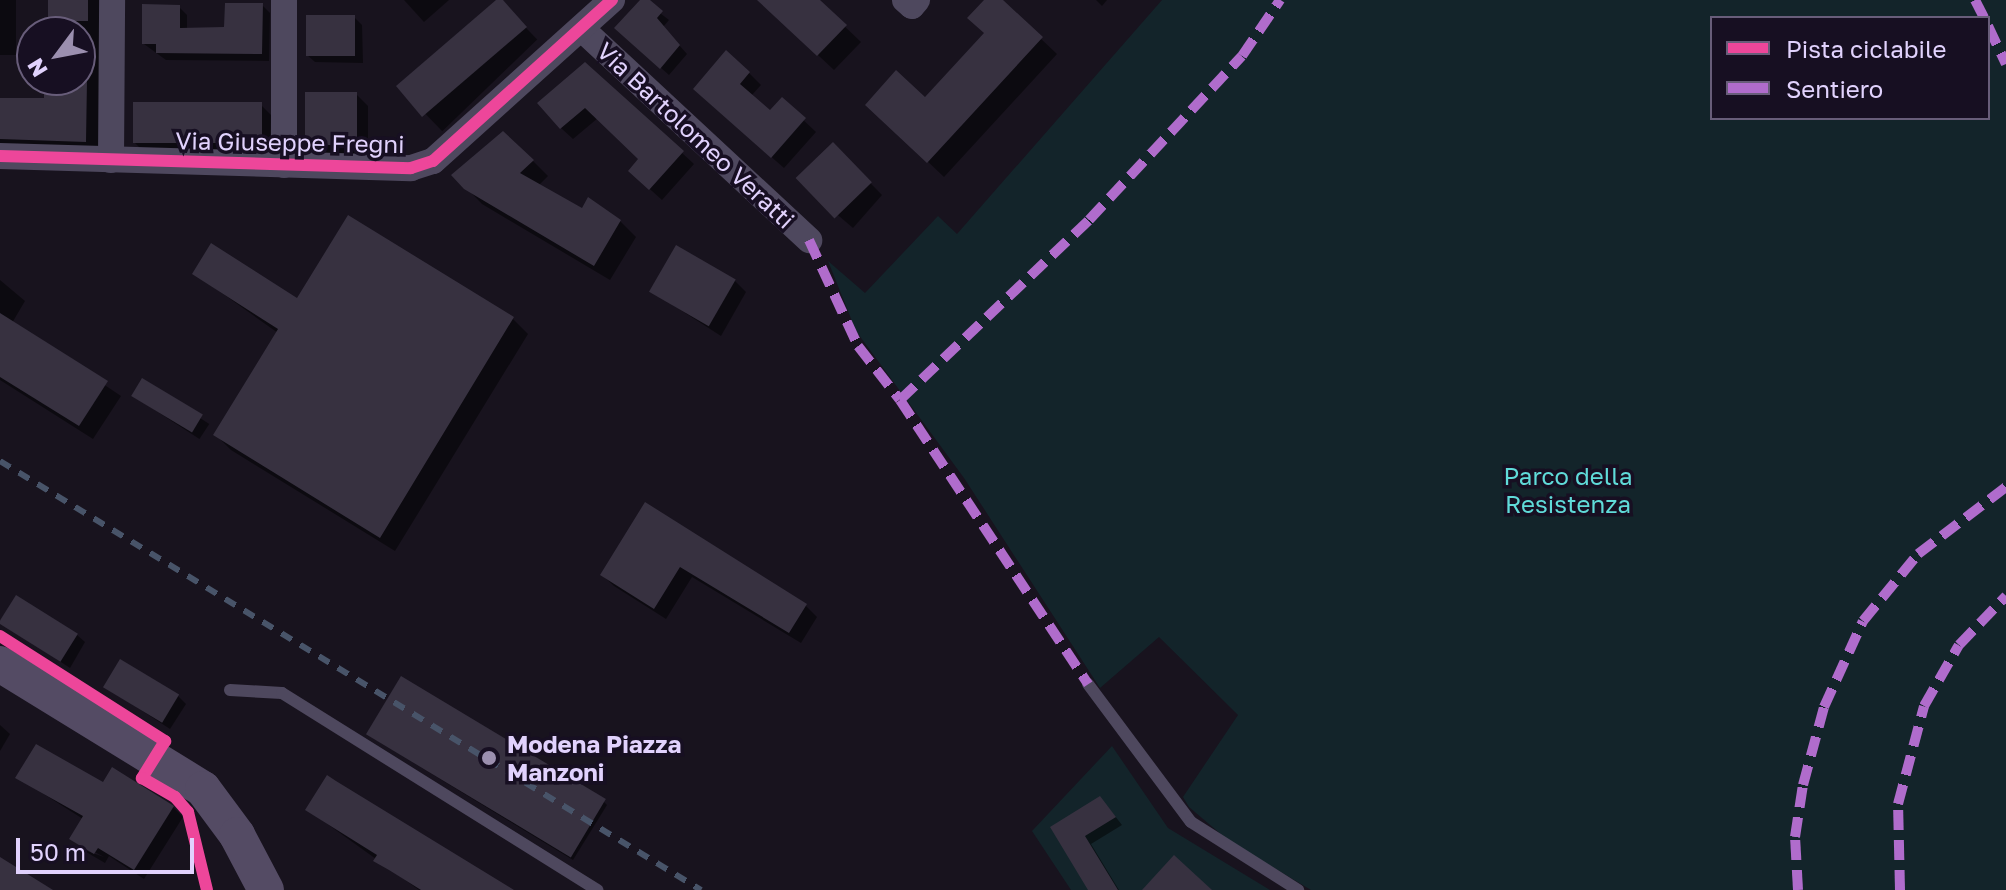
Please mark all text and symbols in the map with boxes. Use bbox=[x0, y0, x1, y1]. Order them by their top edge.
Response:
north arrow bbox=[16, 16, 96, 96]
legend bbox=[1710, 16, 1990, 120]
text: Pista ciclabile bbox=[1786, 34, 1946, 63]
street label: Via Bartolomeo Veratti bbox=[591, 36, 801, 234]
text: N bbox=[21, 54, 53, 82]
text: Sentiero bbox=[1786, 74, 1883, 103]
street label: Via Giuseppe Fregni bbox=[175, 126, 405, 158]
park label: Parco della Resistenza bbox=[1503, 462, 1633, 518]
place label: Modena Piazza Manzoni bbox=[507, 730, 681, 786]
marker: Modena Piazza Manzoni bbox=[478, 747, 500, 769]
scale bar bbox=[20, 822, 198, 872]
text: 50 m bbox=[30, 837, 86, 866]

